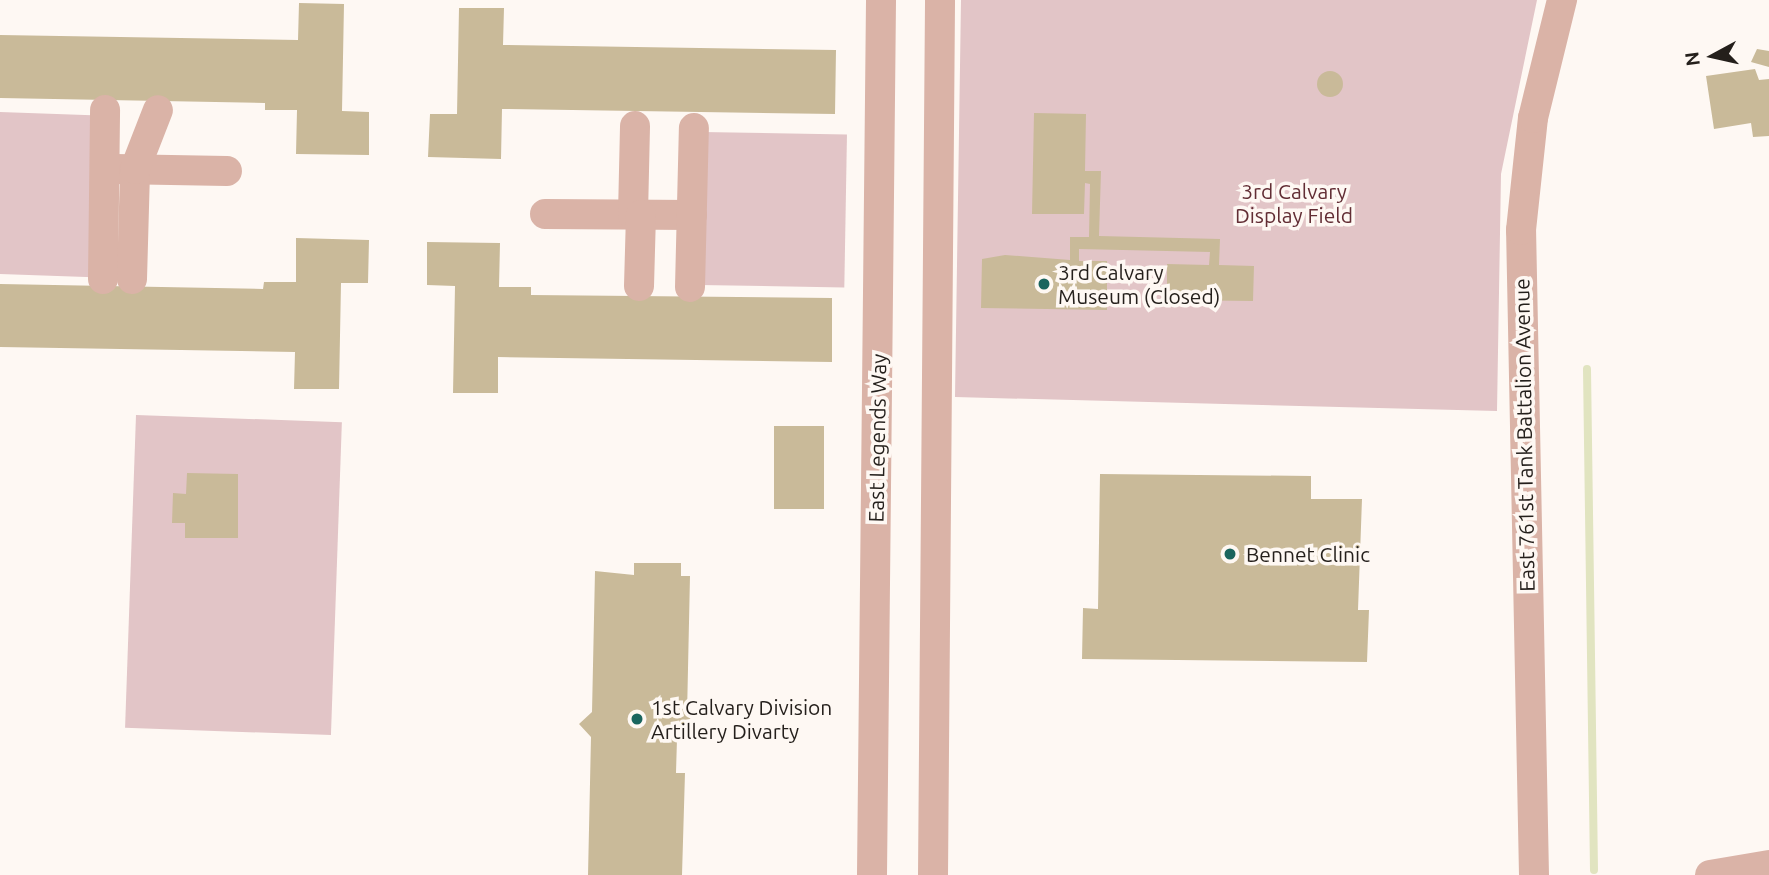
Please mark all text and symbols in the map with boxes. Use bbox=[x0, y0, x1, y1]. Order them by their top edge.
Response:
north arrow bbox=[1678, 21, 1748, 91]
text: N bbox=[1680, 50, 1704, 67]
park label: 3rd Calvary Display Field bbox=[1235, 178, 1353, 228]
place label: 3rd Calvary Museum (Closed) bbox=[1058, 259, 1220, 309]
marker: 3rd Calvary Museum (Closed) bbox=[1036, 276, 1052, 292]
street label: East 761st Tank Battalion Avenue bbox=[1509, 278, 1539, 592]
street label: East Legends Way bbox=[863, 353, 891, 523]
place label: Bennet Clinic bbox=[1246, 541, 1370, 567]
marker: Bennet Clinic bbox=[1220, 544, 1240, 564]
place label: 1st Calvary Division Artillery Divarty bbox=[651, 694, 832, 744]
marker: 1st Calvary Division Artillery Divarty bbox=[629, 711, 645, 727]

